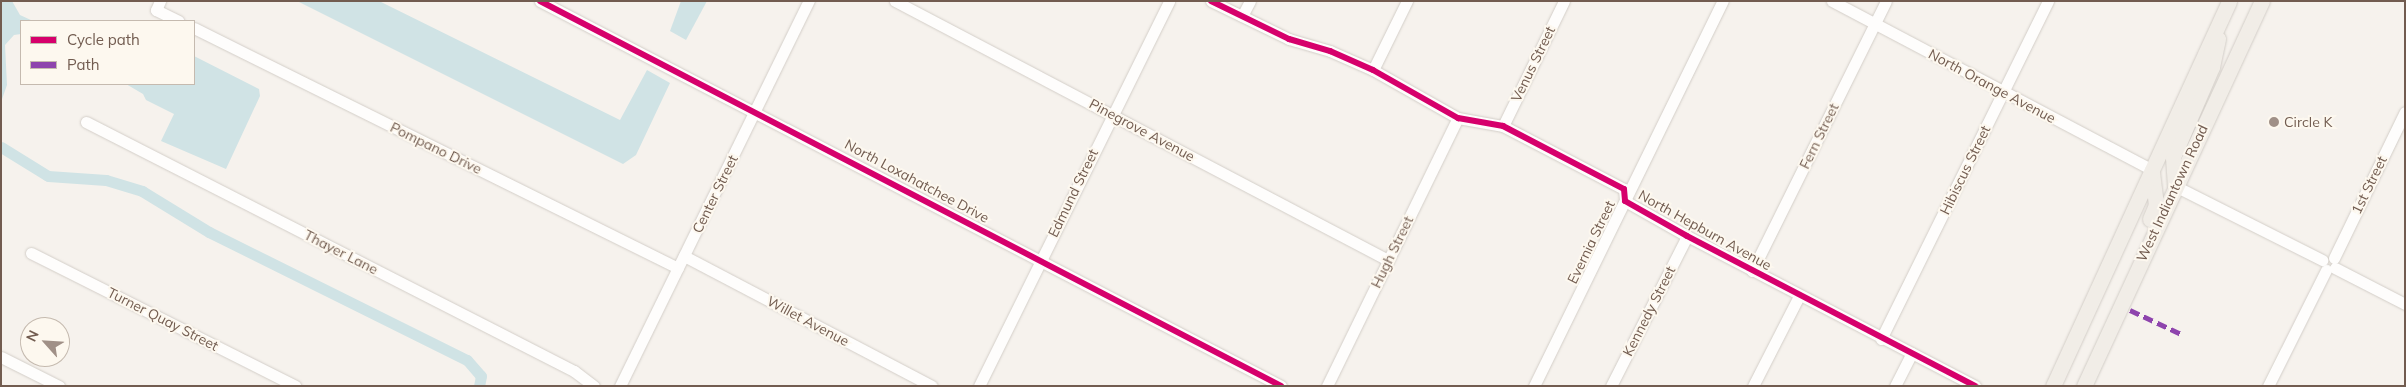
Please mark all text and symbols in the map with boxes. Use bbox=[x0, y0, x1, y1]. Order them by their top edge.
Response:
legend bbox=[20, 20, 195, 85]
street label: Venus Street bbox=[1507, 23, 1559, 105]
text: Cycle path bbox=[67, 30, 140, 49]
street label: North Orange Avenue bbox=[1926, 45, 2058, 127]
text: Path bbox=[67, 55, 99, 74]
street label: Pinegrove Avenue bbox=[1086, 95, 1198, 165]
street label: Fern Street bbox=[1796, 100, 1842, 172]
place label: Circle K bbox=[2284, 114, 2332, 130]
marker: Circle K bbox=[2268, 116, 2280, 128]
street label: Pompano Drive bbox=[388, 119, 484, 177]
street label: West Indiantown Road bbox=[2133, 122, 2211, 264]
street label: Hibiscus Street bbox=[1936, 123, 1994, 217]
street label: North Loxahatchee Drive bbox=[842, 136, 992, 226]
street label: Edmund Street bbox=[1044, 146, 1102, 240]
street label: Center Street bbox=[689, 152, 741, 236]
street label: 1st Street bbox=[2348, 153, 2390, 217]
street label: North Hepburn Avenue bbox=[1636, 186, 1774, 274]
street label: Evernia Street bbox=[1564, 198, 1618, 286]
street label: Hugh Street bbox=[1367, 213, 1417, 291]
street label: Thayer Lane bbox=[301, 226, 381, 278]
street label: Kennedy Street bbox=[1619, 263, 1679, 359]
street label: Turner Quay Street bbox=[105, 284, 221, 354]
street label: Willet Avenue bbox=[764, 292, 852, 350]
north arrow bbox=[20, 317, 70, 367]
text: N bbox=[22, 327, 43, 345]

